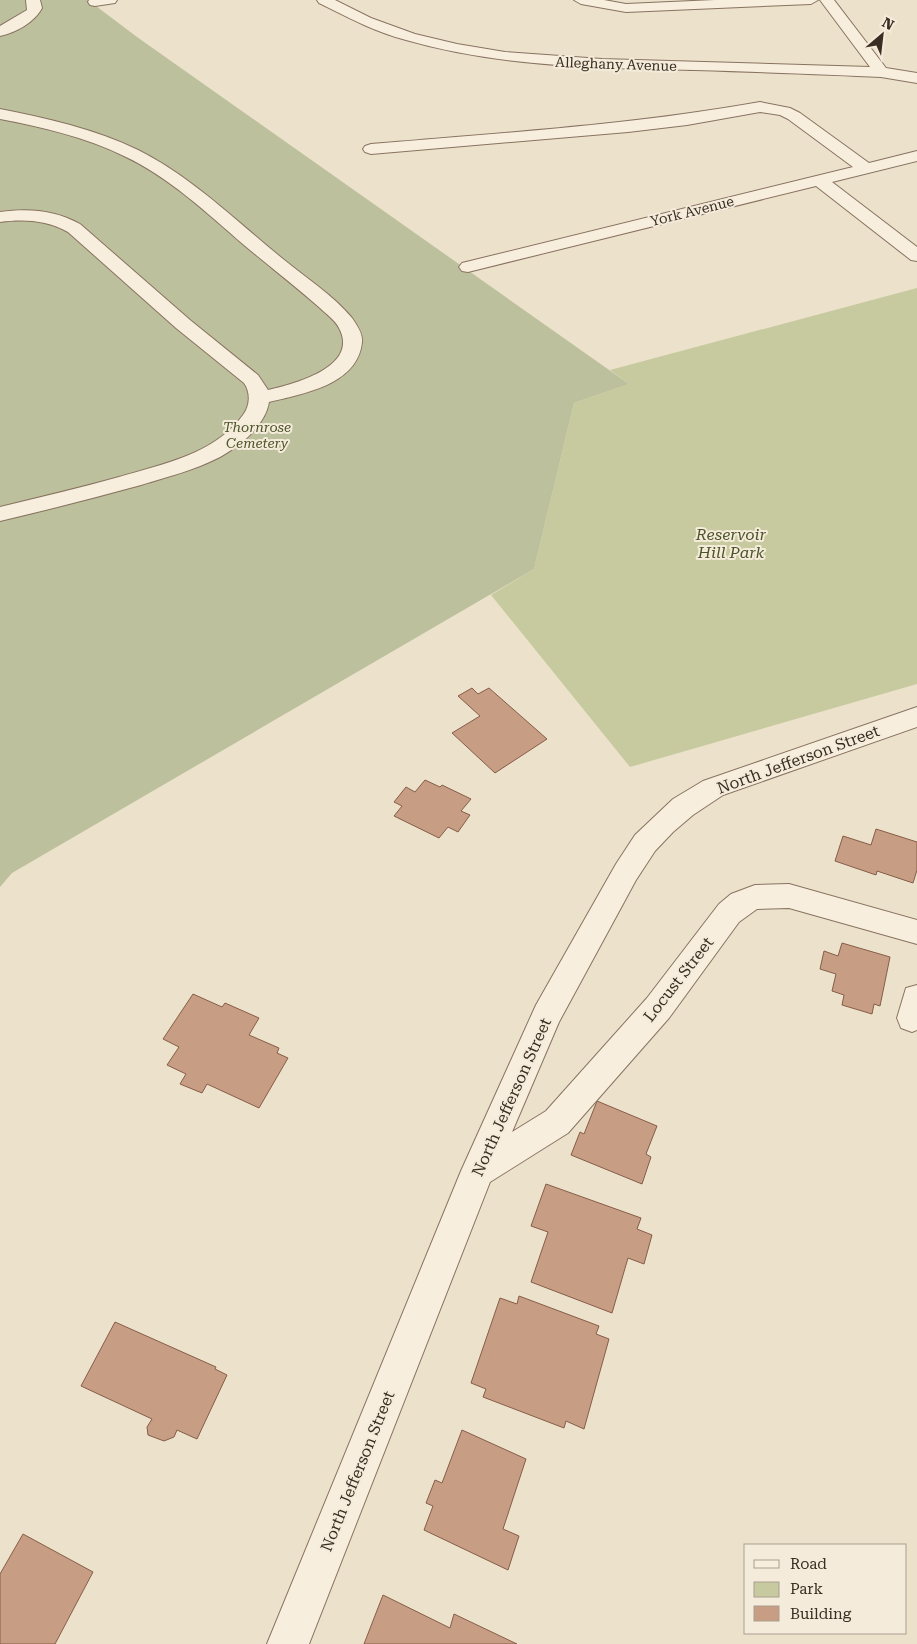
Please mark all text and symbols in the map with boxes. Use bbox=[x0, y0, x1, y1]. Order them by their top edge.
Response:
north arrow bbox=[857, 10, 907, 60]
text: N bbox=[880, 14, 897, 33]
street label: Alleghany Avenue bbox=[555, 54, 677, 74]
street label: York Avenue bbox=[649, 193, 736, 229]
park label: Thornrose Cemetery bbox=[223, 419, 291, 451]
park label: Reservoir Hill Park bbox=[695, 525, 767, 562]
street label: North Jefferson Street bbox=[714, 721, 882, 798]
street label: Locust Street bbox=[639, 933, 717, 1025]
street label: North Jefferson Street bbox=[468, 1015, 555, 1179]
street label: North Jefferson Street bbox=[317, 1388, 398, 1554]
legend bbox=[744, 1544, 907, 1634]
text: Road bbox=[790, 1555, 827, 1573]
text: Park bbox=[790, 1580, 824, 1598]
text: Building bbox=[790, 1605, 852, 1623]

